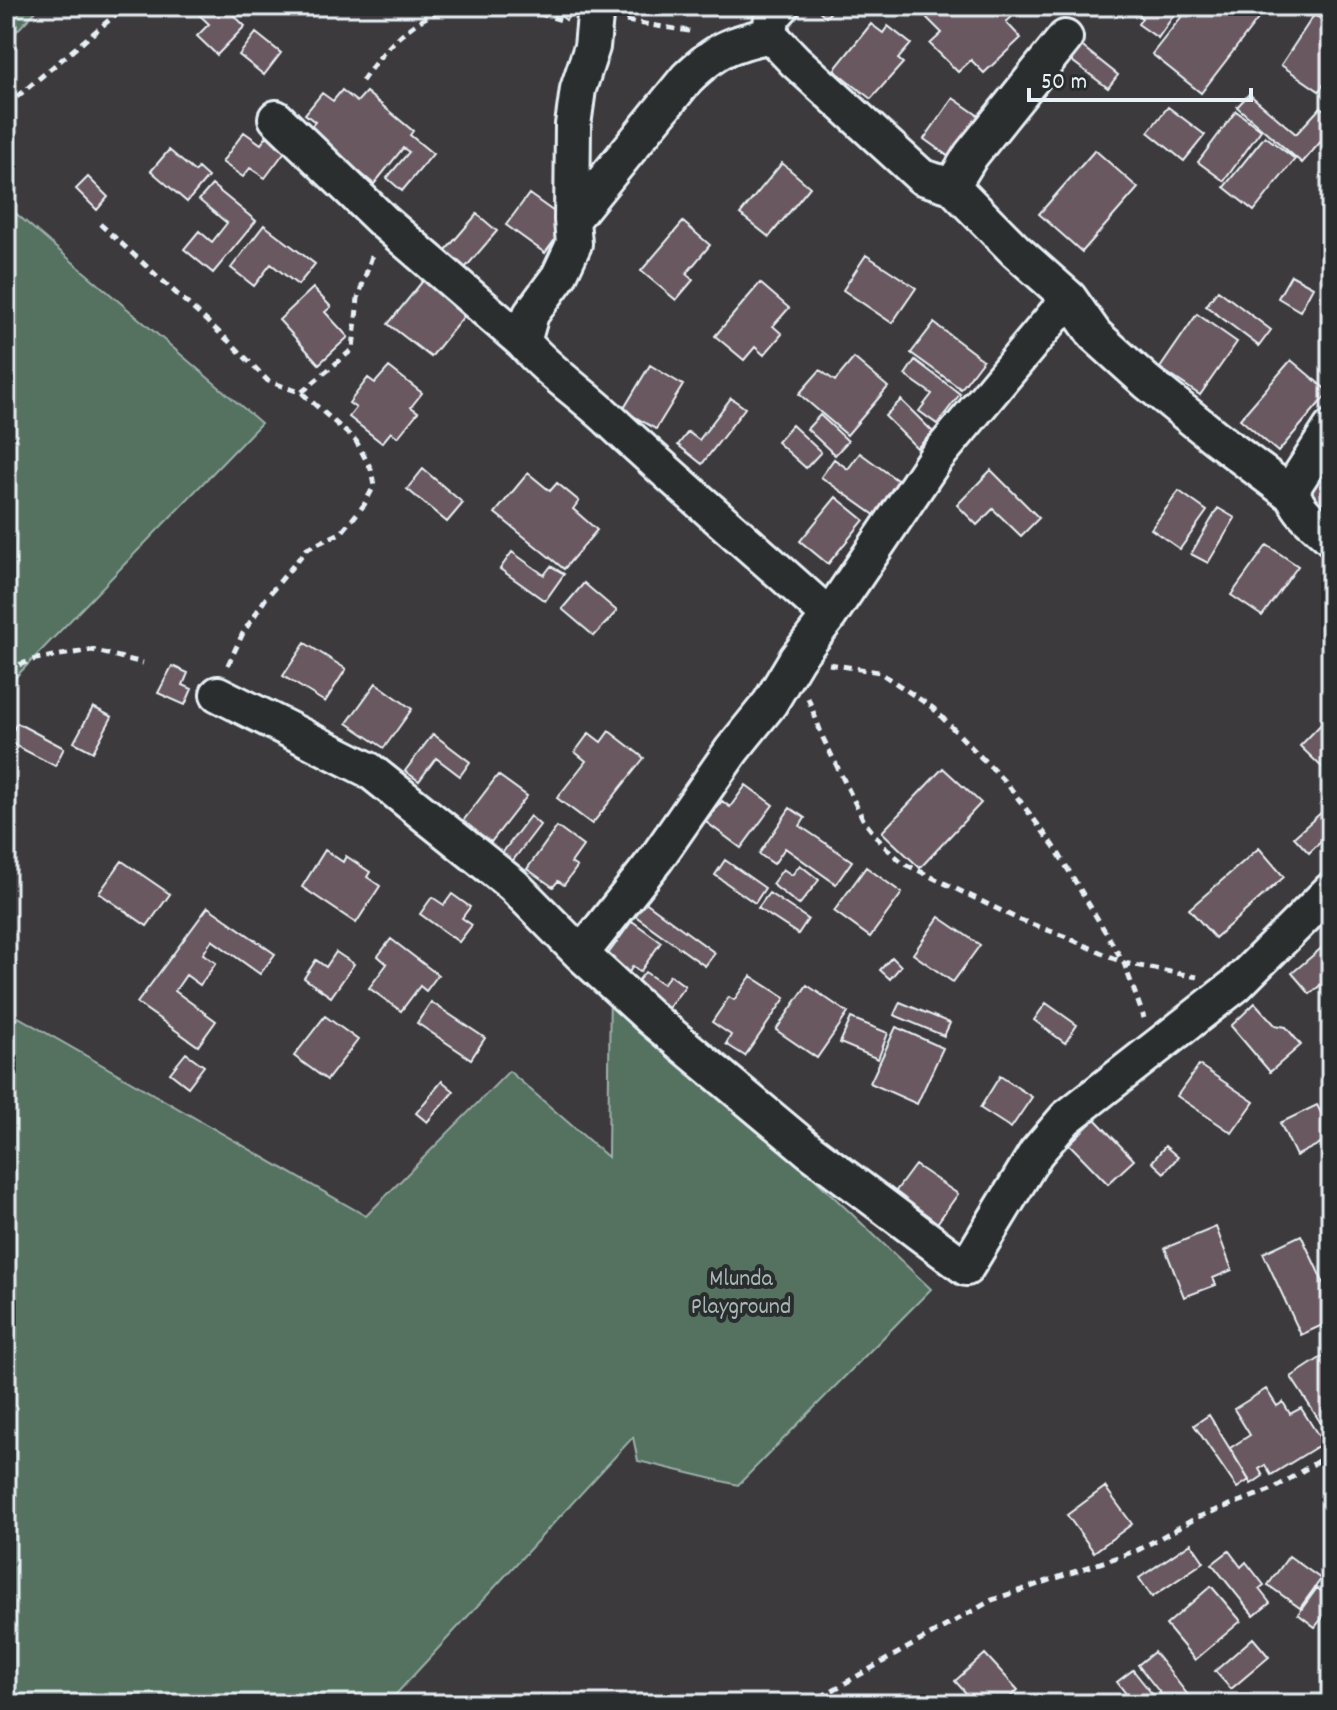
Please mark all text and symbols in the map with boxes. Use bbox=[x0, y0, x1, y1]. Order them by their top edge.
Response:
scale bar bbox=[1029, 52, 1251, 102]
text: 50 m bbox=[1041, 66, 1087, 100]
park label: Mlunda Playground bbox=[691, 1263, 791, 1325]

